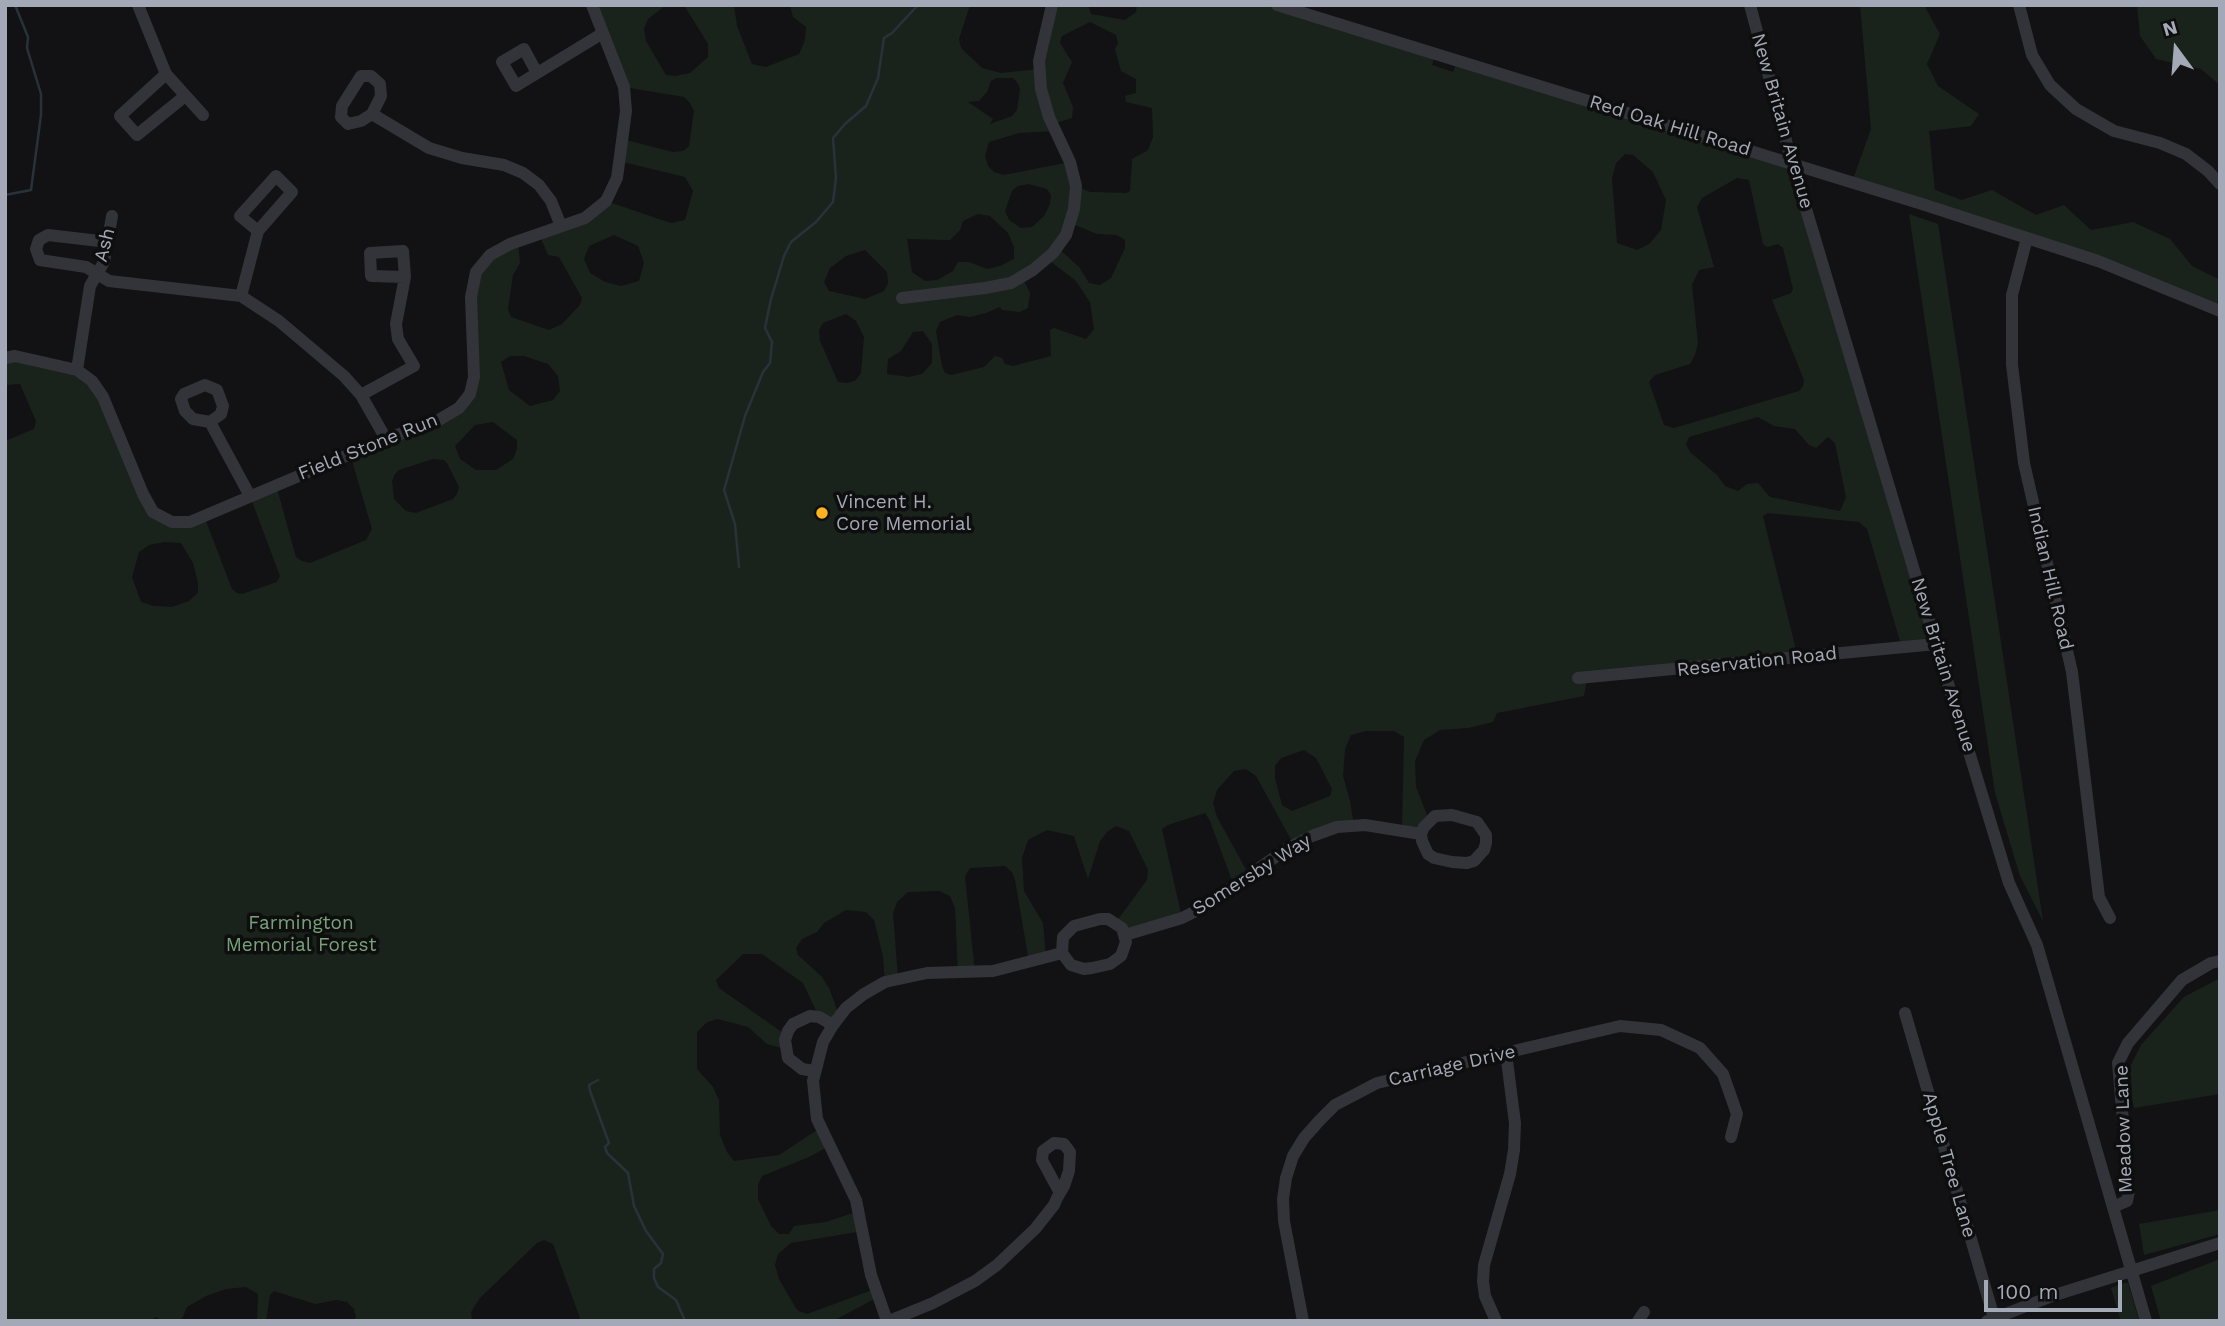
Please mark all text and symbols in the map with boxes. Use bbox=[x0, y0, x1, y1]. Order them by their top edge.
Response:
north arrow bbox=[2141, 14, 2211, 84]
text: N bbox=[2160, 15, 2180, 41]
street label: New Britain Avenue bbox=[1746, 31, 1818, 211]
street label: Red Oak Hill Road bbox=[1587, 91, 1753, 161]
street label: Ash bbox=[90, 226, 120, 264]
street label: Field Stone Run bbox=[295, 409, 441, 485]
place label: Vincent H. Core Memorial bbox=[836, 491, 971, 535]
street label: Indian Hill Road bbox=[2022, 504, 2078, 652]
marker: Vincent H. Core Memorial bbox=[814, 505, 830, 521]
street label: New Britain Avenue bbox=[1906, 575, 1980, 755]
street label: Reservation Road bbox=[1676, 642, 1838, 682]
street label: Somersby Way bbox=[1189, 829, 1315, 921]
park label: Farmington Memorial Forest bbox=[226, 912, 376, 956]
street label: Carriage Drive bbox=[1386, 1040, 1518, 1092]
street label: Meadow Lane bbox=[2110, 1065, 2138, 1193]
street label: Apple Tree Lane bbox=[1917, 1090, 1981, 1240]
scale bar bbox=[1987, 1266, 2125, 1310]
text: 100 m bbox=[1997, 1279, 2059, 1304]

